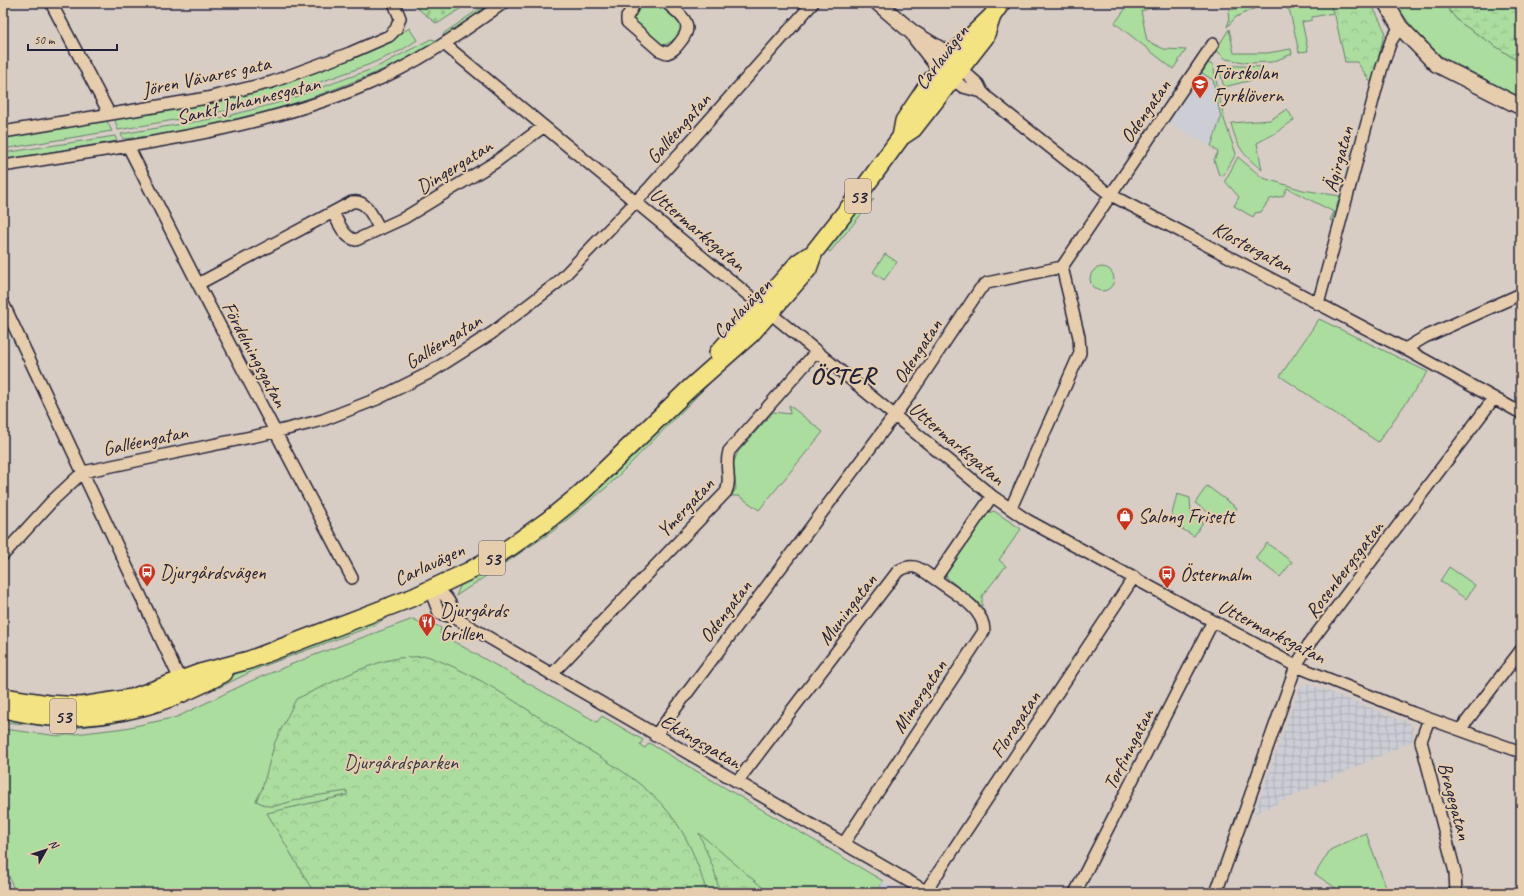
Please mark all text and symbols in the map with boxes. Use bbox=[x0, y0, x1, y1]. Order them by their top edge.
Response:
street label: Carlavägen bbox=[909, 19, 974, 95]
scale bar bbox=[28, 26, 117, 52]
text: 50 m bbox=[34, 32, 56, 48]
street label: Jören Vävares gata bbox=[139, 50, 274, 102]
place label: Förskolan Fyrklövern bbox=[1213, 60, 1284, 108]
street label: Sankt Johannesgatan bbox=[174, 70, 323, 130]
street label: Odengatan bbox=[1114, 74, 1177, 148]
school or university icon: Förskolan Fyrklövern bbox=[1190, 74, 1210, 99]
street label: Galléengatan bbox=[641, 87, 717, 169]
street label: Ägirgatan bbox=[1318, 122, 1360, 195]
street label: Dingergatan bbox=[412, 133, 498, 200]
road number: 53 bbox=[845, 179, 871, 213]
street label: Uttermarksgatan bbox=[645, 182, 752, 277]
street label: Klostergatan bbox=[1208, 216, 1298, 279]
street label: Carlavägen bbox=[707, 272, 778, 344]
street label: Fördelningsgatan bbox=[216, 297, 293, 412]
street label: Galléengatan bbox=[400, 307, 487, 375]
street label: Odengatan bbox=[887, 313, 948, 388]
district label: ÖSTER bbox=[810, 361, 879, 391]
street label: Uttermarksgatan bbox=[904, 396, 1011, 491]
street label: Galléengatan bbox=[100, 419, 191, 462]
street label: Ymergatan bbox=[651, 471, 720, 543]
place label: Salong Frisett bbox=[1138, 504, 1236, 529]
shop icon: Salong Frisett bbox=[1115, 506, 1135, 531]
street label: Rosenbergsgatan bbox=[1300, 515, 1390, 623]
street label: Carlavägen bbox=[390, 537, 469, 592]
road number: 53 bbox=[479, 541, 505, 575]
place label: Djurgårdsvägen bbox=[160, 560, 267, 585]
bus stop icon: Djurgårdsvägen bbox=[137, 562, 157, 587]
place label: Östermalm bbox=[1180, 562, 1252, 587]
bus stop icon: Östermalm bbox=[1157, 564, 1177, 589]
street label: Muningatan bbox=[812, 568, 883, 650]
street label: Odengatan bbox=[694, 574, 758, 648]
street label: Uttermarksgatan bbox=[1214, 594, 1331, 670]
place label: Djurgårds Grillen bbox=[440, 598, 510, 646]
restaurant icon: Djurgårds Grillen bbox=[417, 612, 437, 637]
street label: Mimergatan bbox=[886, 654, 953, 738]
street label: Floragatan bbox=[985, 685, 1047, 762]
road number: 53 bbox=[50, 699, 76, 733]
street label: Torfinngatan bbox=[1097, 704, 1160, 794]
street label: Ekängsgatan bbox=[656, 708, 746, 775]
park label: Djurgårdsparken bbox=[344, 750, 459, 775]
street label: Bragegatan bbox=[1432, 759, 1477, 844]
north arrow bbox=[26, 830, 66, 870]
text: N bbox=[46, 837, 63, 852]

